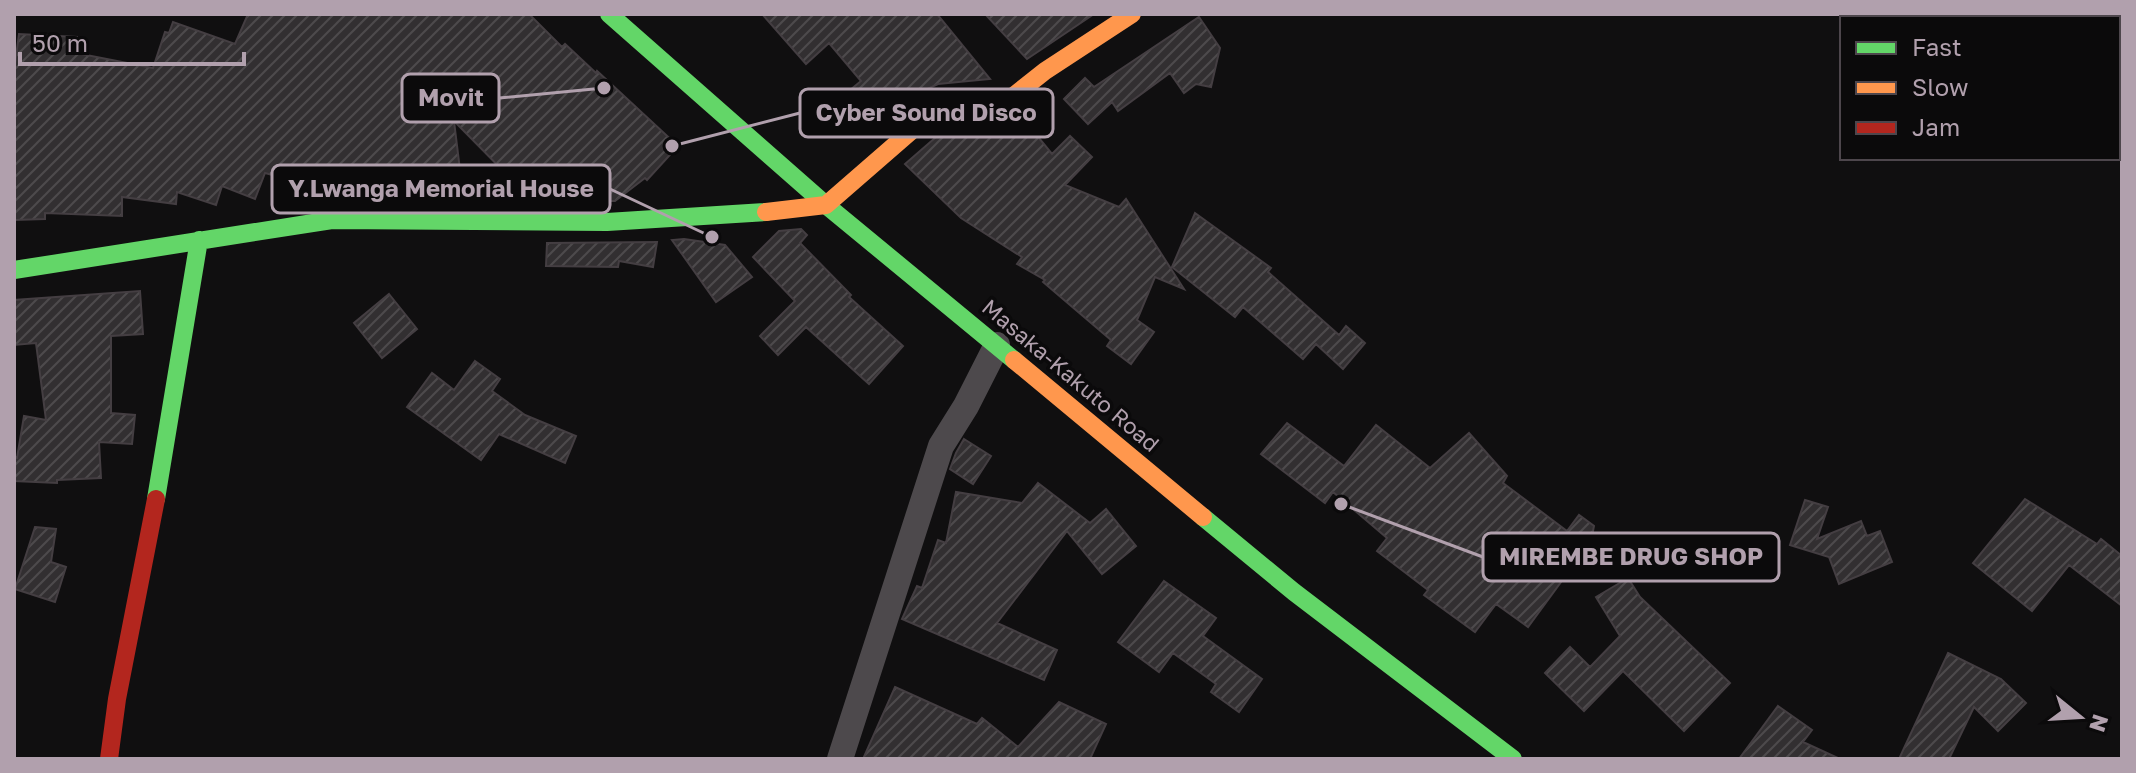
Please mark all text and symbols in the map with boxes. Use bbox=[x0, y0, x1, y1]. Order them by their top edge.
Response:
scale bar bbox=[20, 16, 244, 66]
legend bbox=[1840, 16, 2120, 160]
text: 50 m bbox=[32, 28, 88, 57]
text: Fast bbox=[1912, 32, 1962, 61]
text: Slow bbox=[1912, 72, 1968, 101]
callout: Movit bbox=[402, 74, 499, 122]
text: Movit bbox=[418, 82, 484, 111]
callout: Cyber Sound Disco bbox=[800, 89, 1053, 137]
text: Cyber Sound Disco bbox=[815, 97, 1037, 126]
text: Jam bbox=[1912, 112, 1960, 141]
callout: Y.Lwanga Memorial House bbox=[272, 165, 610, 213]
text: Y.Lwanga Memorial House bbox=[288, 173, 594, 202]
street label: Masaka-Kakuto Road bbox=[977, 293, 1165, 457]
callout: MIREMBE DRUG SHOP bbox=[1483, 533, 1779, 581]
text: MIREMBE DRUG SHOP bbox=[1499, 541, 1763, 570]
north arrow bbox=[2040, 677, 2120, 757]
text: N bbox=[2084, 711, 2115, 735]

